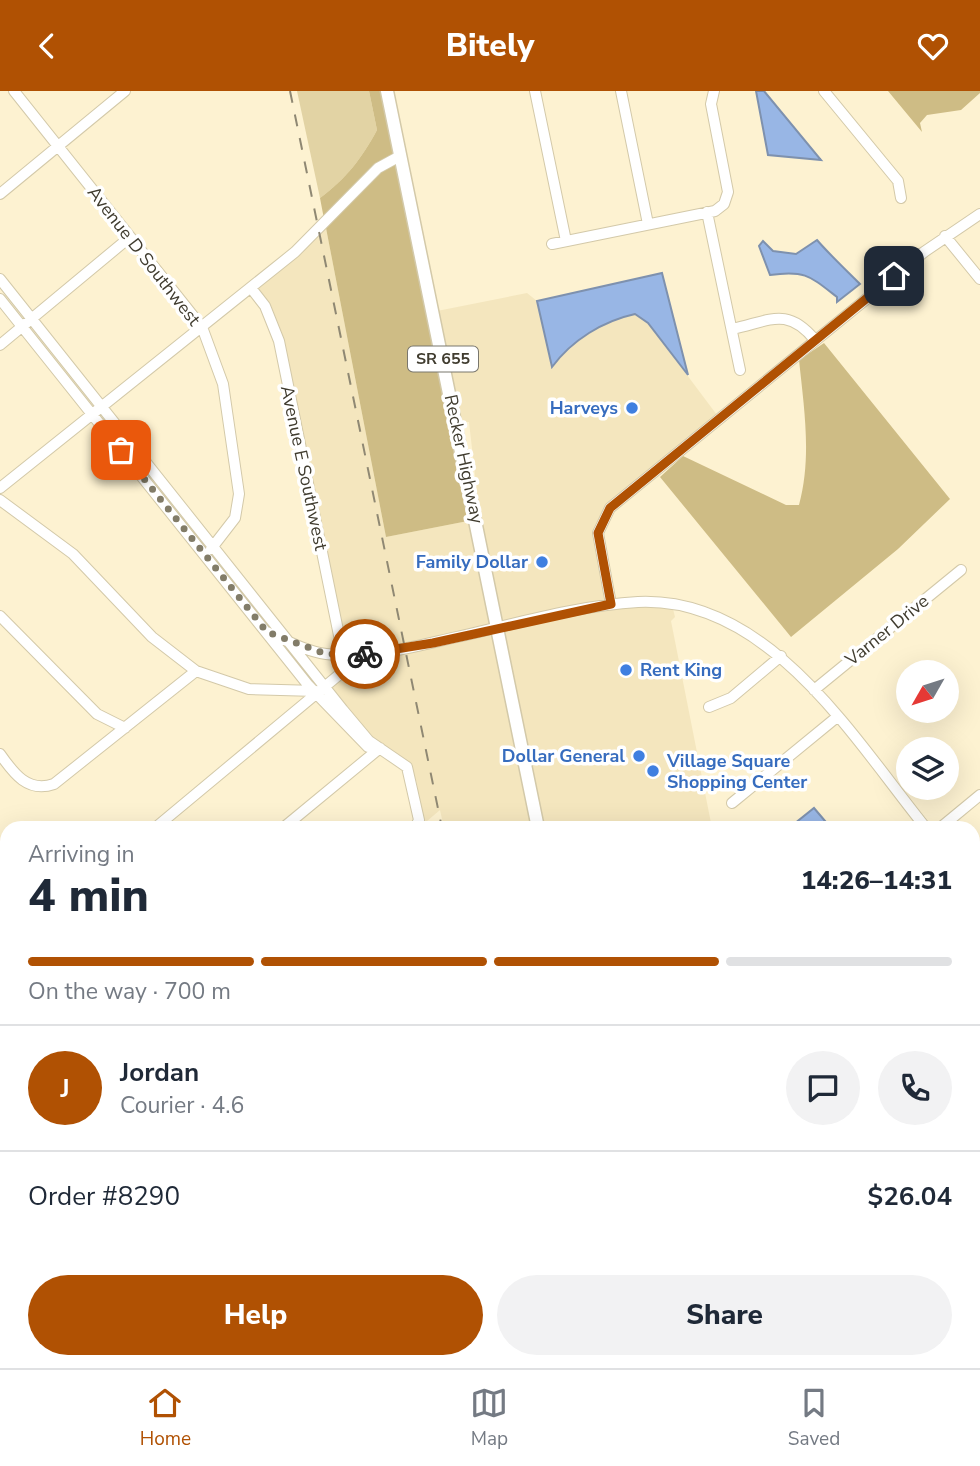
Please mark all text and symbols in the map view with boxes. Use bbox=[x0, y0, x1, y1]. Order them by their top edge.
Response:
text: Bitely bbox=[446, 24, 534, 67]
icon: back bbox=[28, 27, 66, 65]
icon: heart bbox=[914, 27, 952, 65]
street label: Avenue D Southwest bbox=[82, 181, 206, 331]
pin bbox=[864, 246, 924, 306]
icon: home bbox=[875, 257, 913, 295]
road number: SR 655 bbox=[408, 347, 478, 371]
street label: Avenue E Southwest bbox=[275, 383, 333, 553]
street label: Recker Highway bbox=[439, 392, 490, 526]
place label: Harveys bbox=[550, 396, 618, 420]
marker: Harveys bbox=[624, 400, 640, 416]
pin bbox=[91, 420, 151, 480]
icon: bag bbox=[102, 431, 140, 469]
place label: Family Dollar bbox=[416, 550, 528, 574]
marker: Family Dollar bbox=[534, 554, 550, 570]
street label: Varner Drive bbox=[839, 589, 934, 672]
courier bbox=[330, 619, 400, 689]
icon: bike bbox=[346, 635, 384, 673]
place label: Rent King bbox=[640, 658, 722, 682]
north arrow bbox=[896, 660, 959, 723]
map controls bbox=[896, 660, 959, 800]
marker: Rent King bbox=[618, 662, 634, 678]
button: layers bbox=[896, 737, 959, 800]
place label: Dollar General bbox=[502, 744, 625, 768]
marker: Dollar General bbox=[631, 748, 647, 764]
place label: Village Square Shopping Center bbox=[666, 749, 807, 794]
marker: Village Square Shopping Center bbox=[645, 763, 661, 779]
text: Arriving in bbox=[28, 839, 135, 870]
text: 14:26–14:31 bbox=[801, 863, 952, 898]
text: 4 min bbox=[28, 864, 149, 927]
text: On the way · 700 m bbox=[28, 976, 231, 1007]
button: chat bbox=[786, 1051, 860, 1125]
button: phone bbox=[878, 1051, 952, 1125]
text: Jordan bbox=[120, 1055, 199, 1090]
text: J bbox=[60, 1071, 70, 1106]
text: Courier · 4.6 bbox=[120, 1090, 244, 1121]
text: Order #8290 bbox=[28, 1179, 180, 1214]
text: $26.04 bbox=[868, 1179, 952, 1214]
button: Help bbox=[28, 1275, 483, 1355]
button: Share bbox=[497, 1275, 952, 1355]
tab: Home bbox=[140, 1384, 191, 1452]
tab: Map bbox=[470, 1384, 508, 1452]
tab: Saved bbox=[788, 1384, 840, 1452]

